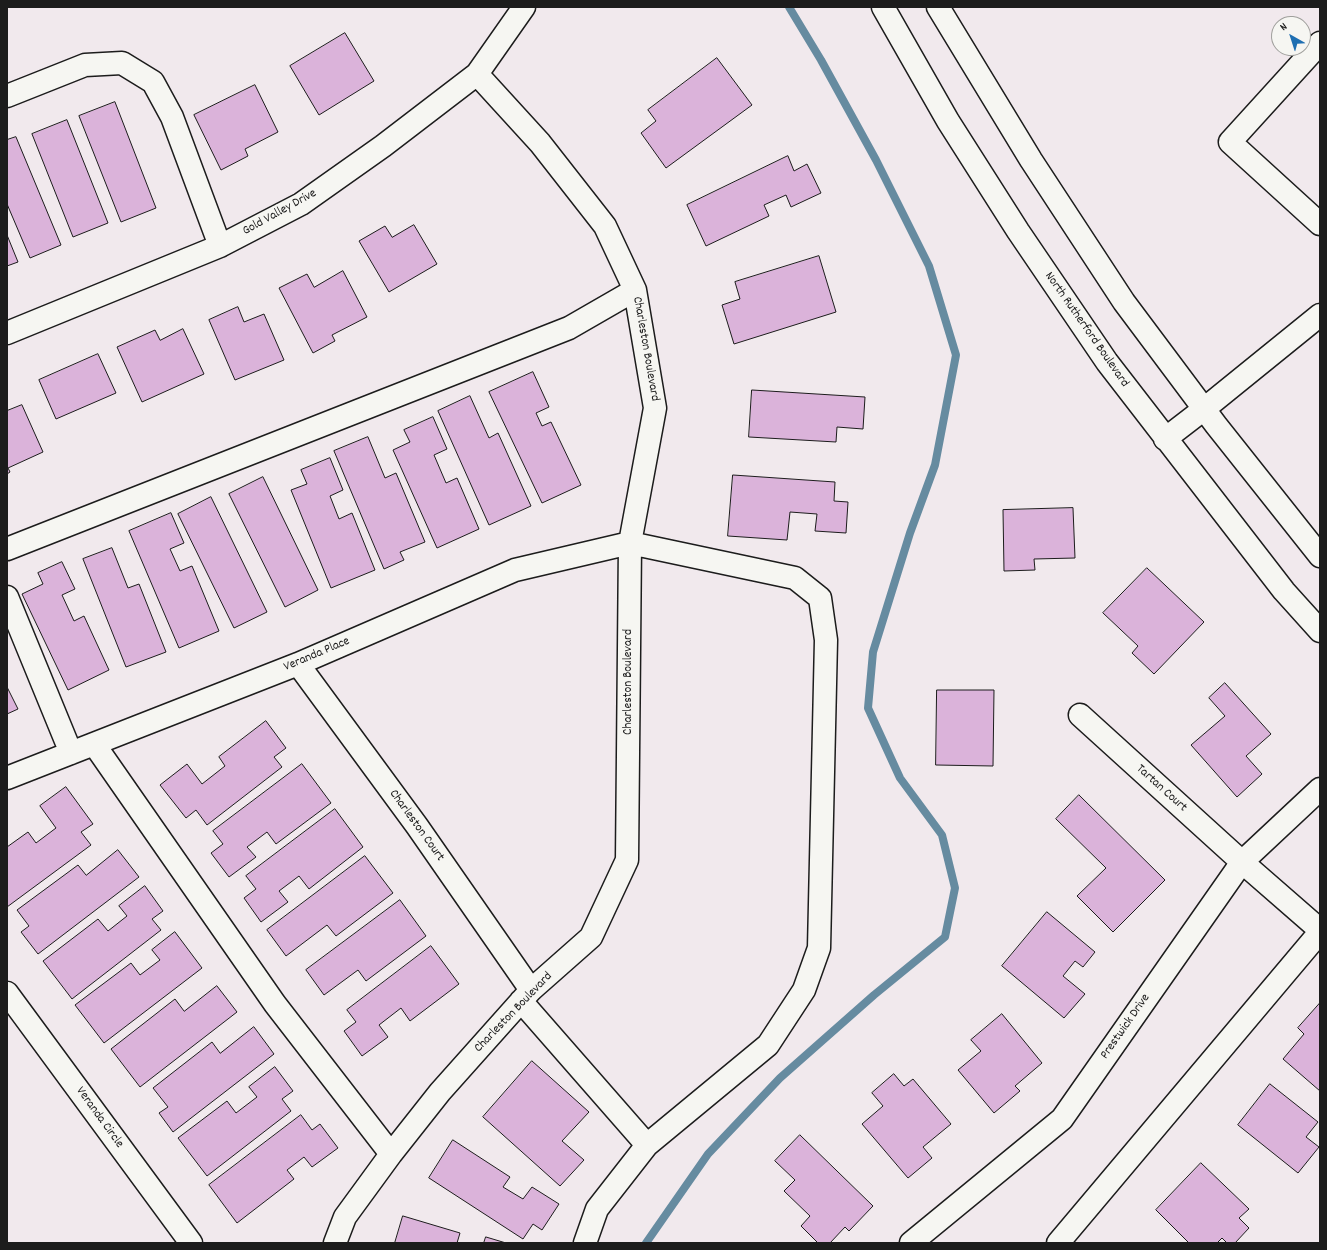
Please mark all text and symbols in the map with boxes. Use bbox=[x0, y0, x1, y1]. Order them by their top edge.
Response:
north arrow bbox=[1271, 16, 1311, 56]
text: N bbox=[1277, 20, 1291, 35]
street label: Gold Valley Drive bbox=[240, 186, 320, 240]
street label: North Rutherford Boulevard bbox=[1040, 269, 1132, 391]
street label: Charleston Boulevard bbox=[628, 295, 662, 403]
street label: Charleston Boulevard bbox=[621, 629, 637, 735]
street label: Veranda Place bbox=[282, 634, 352, 676]
street label: Tartan Court bbox=[1132, 762, 1190, 816]
street label: Charleston Court bbox=[385, 787, 447, 865]
street label: Charleston Boulevard bbox=[472, 969, 556, 1057]
street label: Prestwick Drive bbox=[1098, 991, 1154, 1063]
street label: Veranda Circle bbox=[72, 1084, 126, 1152]

